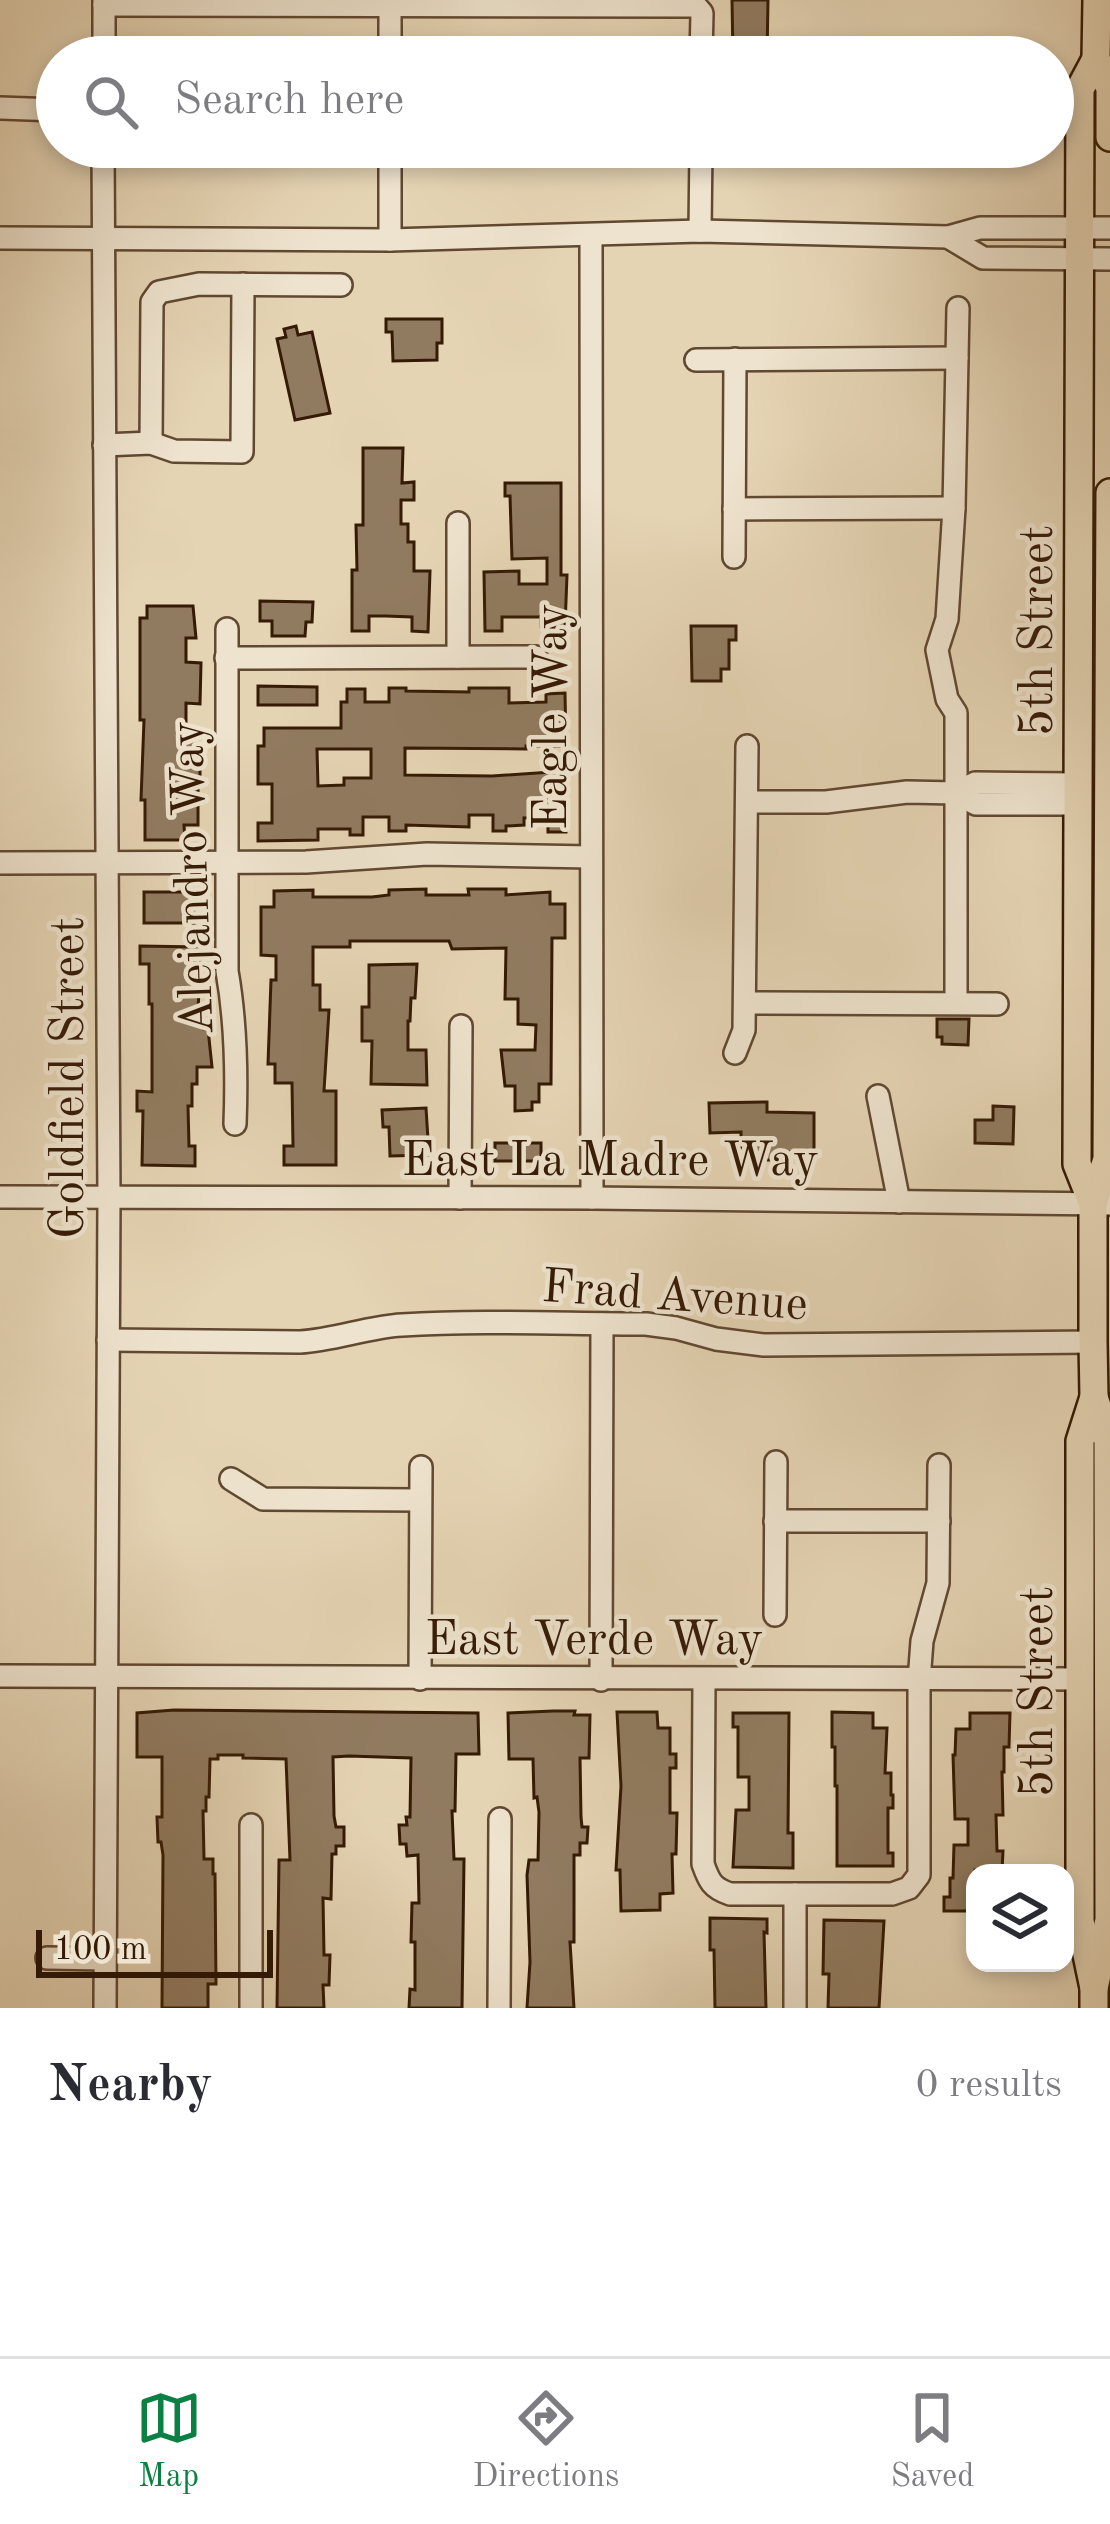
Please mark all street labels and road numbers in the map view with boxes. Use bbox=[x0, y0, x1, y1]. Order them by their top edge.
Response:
street label: 5th Street bbox=[1015, 525, 1063, 737]
street label: Eagle Way bbox=[529, 603, 577, 831]
street label: Alejandro Way bbox=[165, 720, 223, 1036]
street label: Goldfield Street bbox=[46, 917, 94, 1239]
street label: East La Madre Way bbox=[401, 1138, 819, 1186]
street label: Frad Avenue bbox=[540, 1264, 809, 1330]
street label: 5th Street bbox=[1015, 1586, 1063, 1798]
street label: East Verde Way bbox=[425, 1617, 763, 1665]

